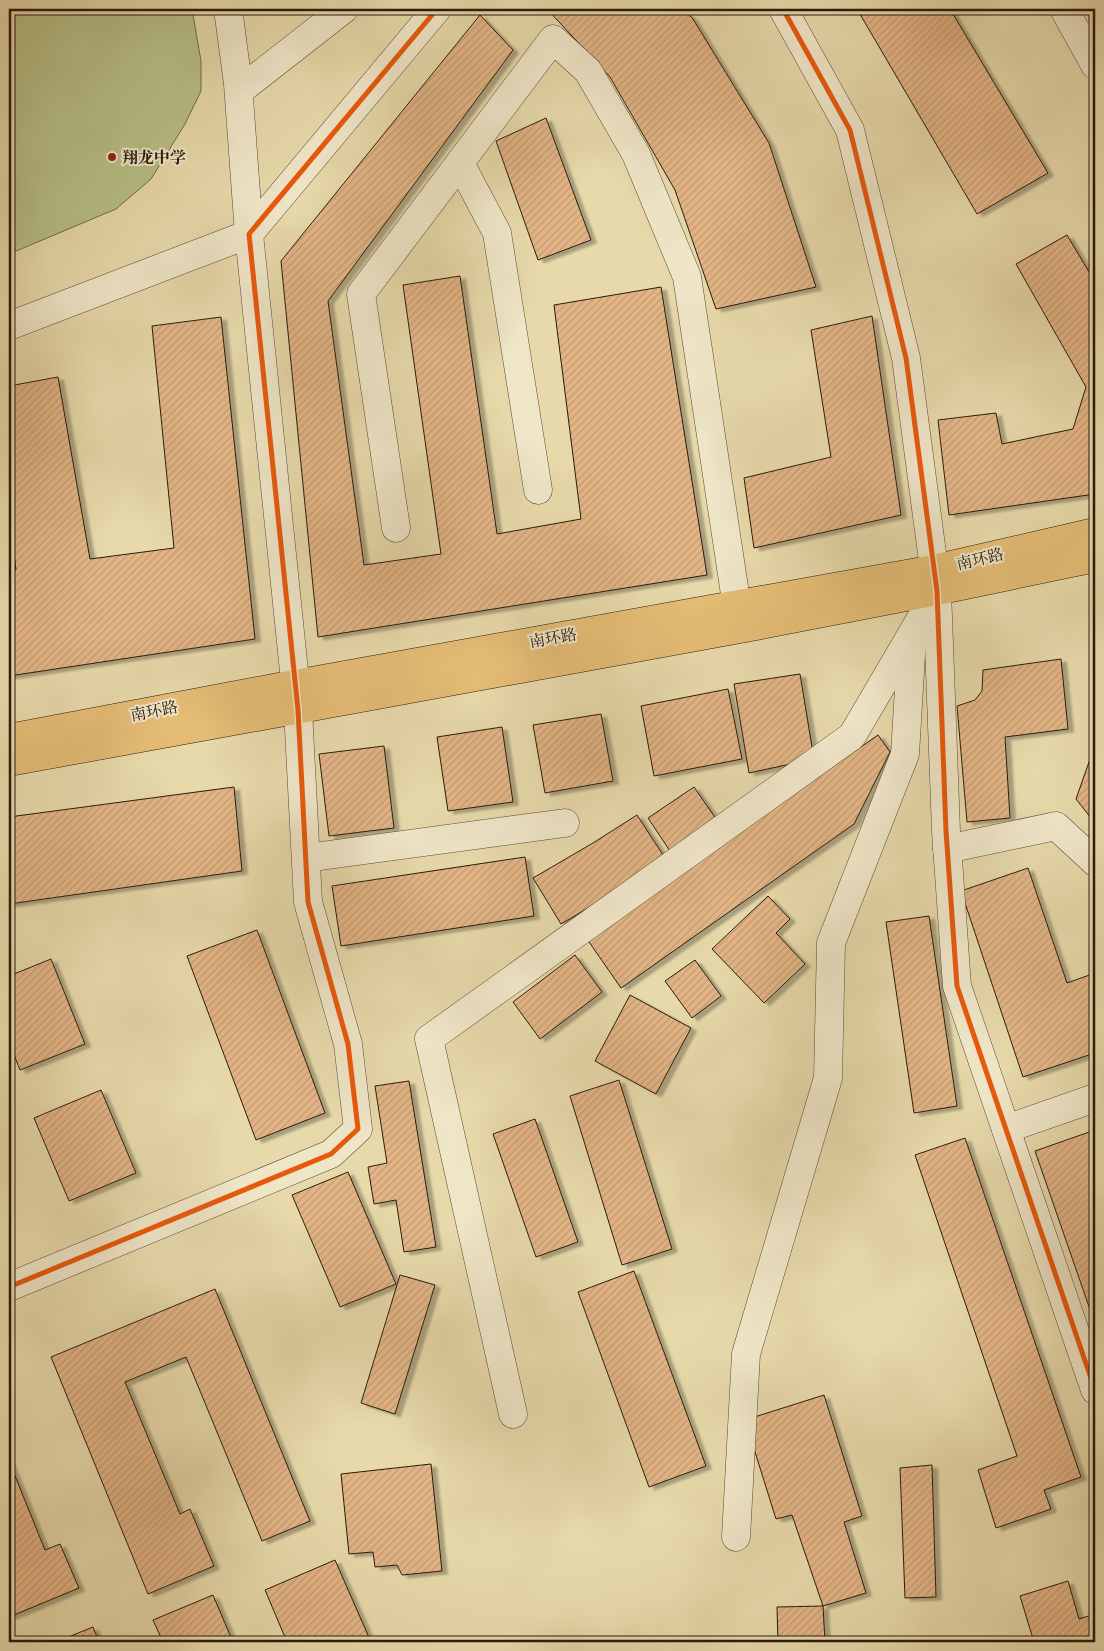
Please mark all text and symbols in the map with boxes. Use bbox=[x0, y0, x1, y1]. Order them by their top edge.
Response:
place label: 翔龙中学 bbox=[122, 148, 186, 167]
marker: 翔龙中学 bbox=[106, 151, 118, 163]
street label: 南环路 bbox=[954, 544, 1006, 574]
street label: 南环路 bbox=[528, 624, 578, 652]
street label: 南环路 bbox=[129, 697, 179, 725]

